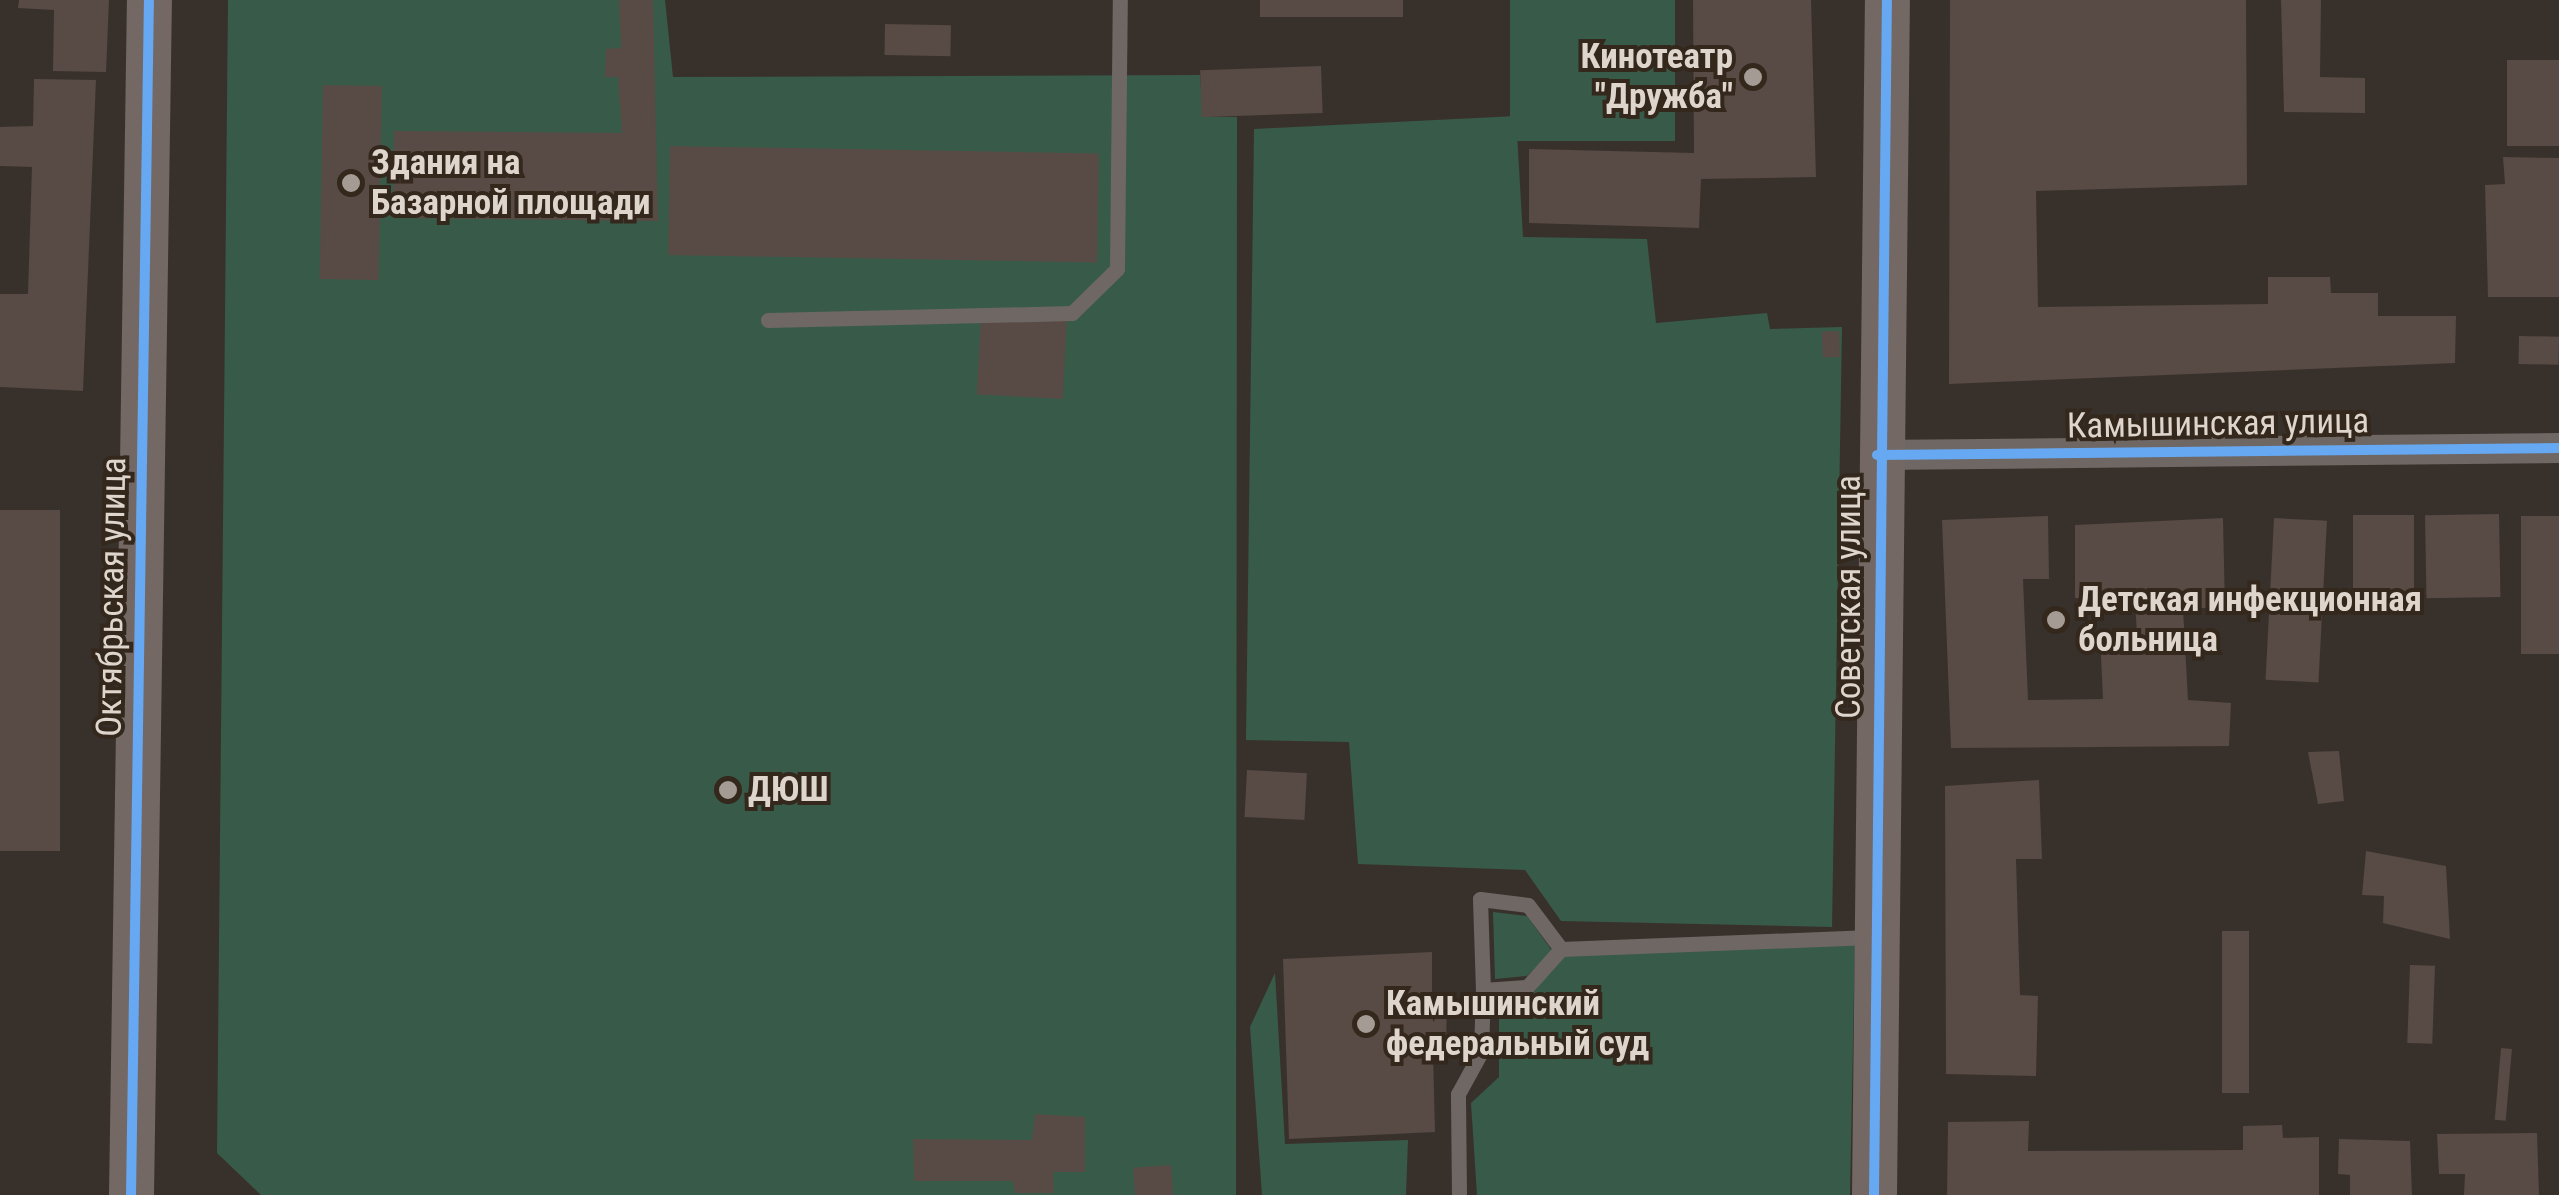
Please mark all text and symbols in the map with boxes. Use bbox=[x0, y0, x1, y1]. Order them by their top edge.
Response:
place label: Кинотеатр "Дружба" bbox=[1580, 36, 1733, 118]
marker: Кинотеатр "Дружба" bbox=[1742, 66, 1764, 88]
place label: Здания на Базарной площади bbox=[371, 142, 650, 224]
marker: Здания на Базарной площади bbox=[340, 172, 362, 194]
street label: Камышинская улица bbox=[2066, 400, 2370, 448]
street label: Октябрьская улица bbox=[89, 457, 135, 737]
street label: Советская улица bbox=[1828, 475, 1870, 719]
place label: Детская инфекционная больница bbox=[2078, 579, 2422, 661]
marker: Детская инфекционная больница bbox=[2043, 607, 2069, 633]
place label: ДЮШ bbox=[748, 769, 829, 811]
marker: ДЮШ bbox=[717, 779, 739, 801]
place label: Камышинский федеральный суд bbox=[1386, 983, 1649, 1065]
marker: Камышинский федеральный суд bbox=[1355, 1013, 1377, 1035]

